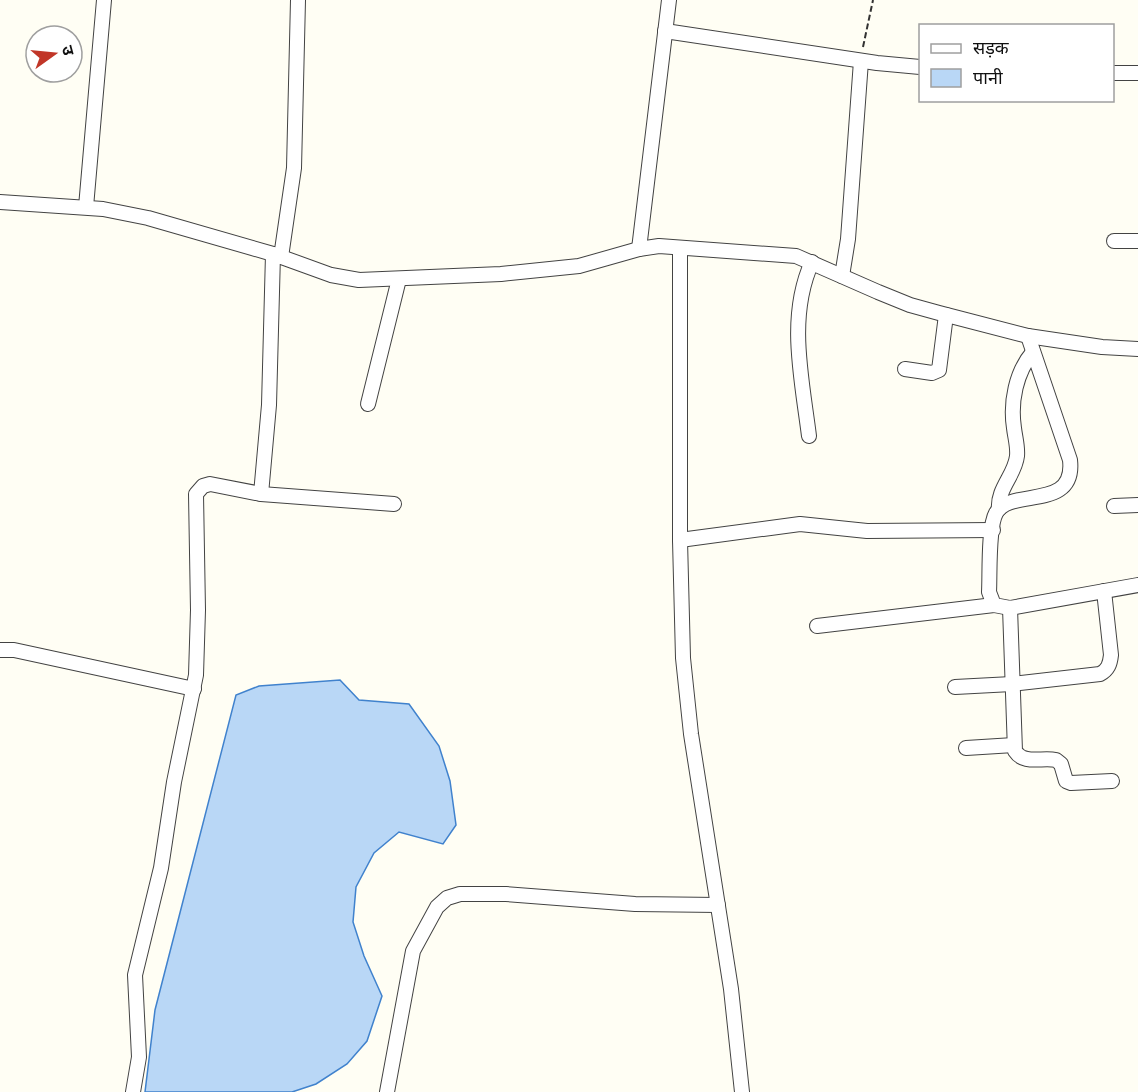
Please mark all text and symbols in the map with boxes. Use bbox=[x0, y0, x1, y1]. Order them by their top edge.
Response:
north arrow bbox=[24, 24, 84, 84]
legend bbox=[919, 24, 1114, 102]
text: सड़क bbox=[973, 36, 1010, 59]
text: उ bbox=[58, 43, 80, 58]
text: पानी bbox=[973, 66, 1003, 89]

